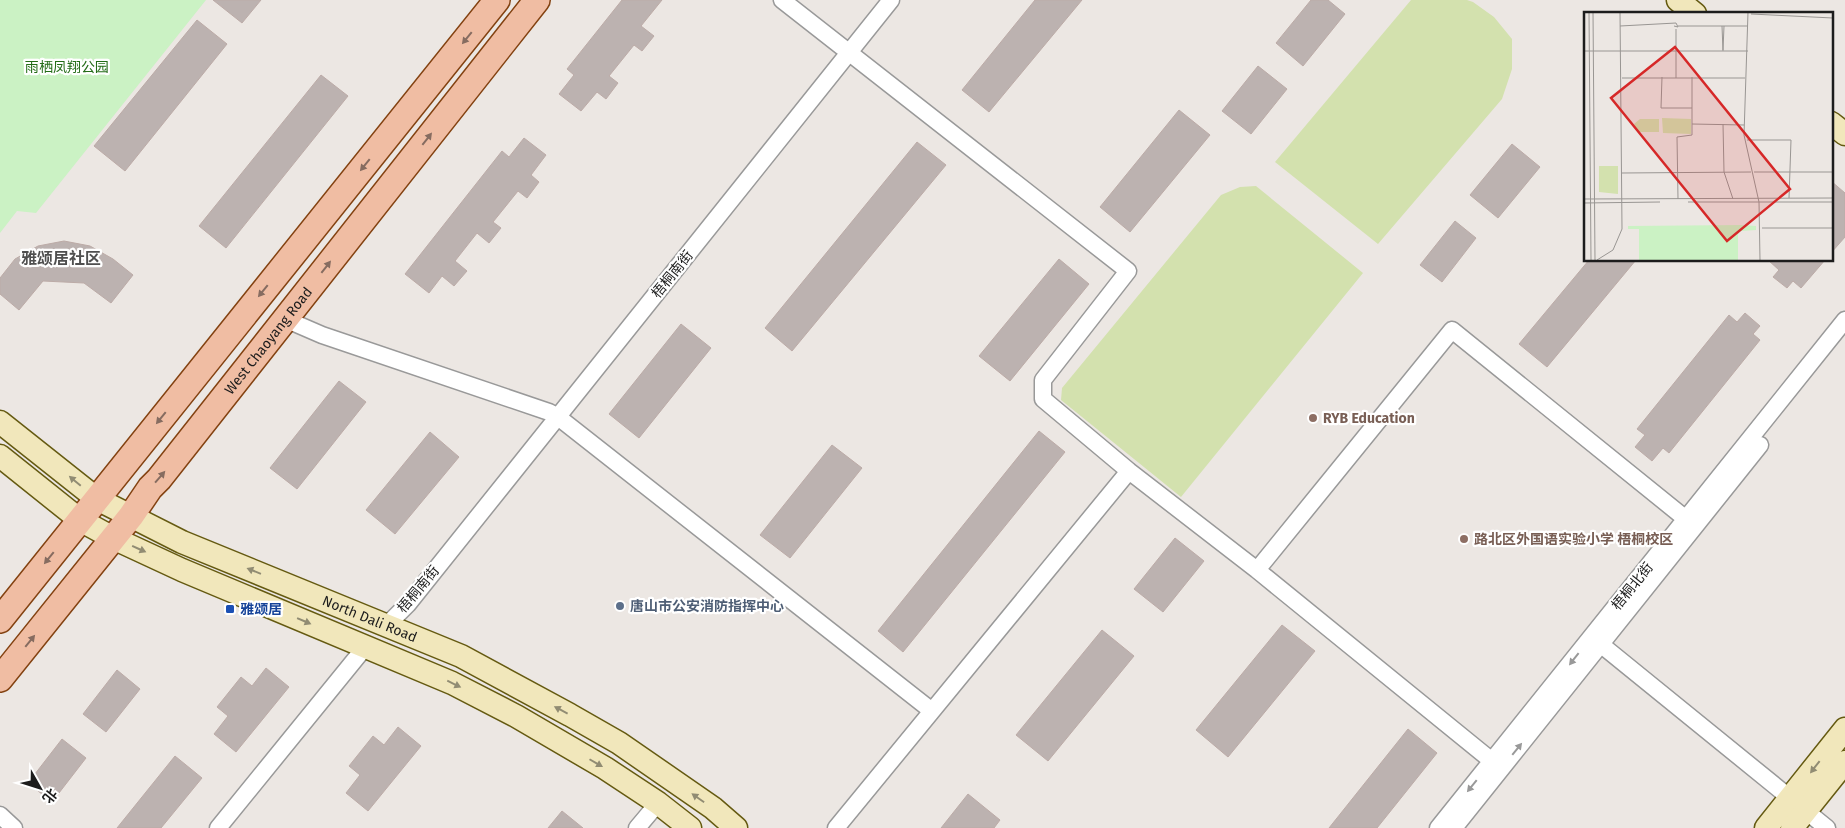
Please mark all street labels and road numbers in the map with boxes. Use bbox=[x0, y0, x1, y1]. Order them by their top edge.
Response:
street label: 梧桐南街 bbox=[648, 247, 697, 301]
street label: West Chaoyang Road bbox=[221, 284, 316, 398]
street label: 梧桐北街 bbox=[1608, 559, 1657, 613]
street label: 梧桐南街 bbox=[394, 562, 443, 616]
street label: North Dali Road bbox=[320, 592, 419, 646]

